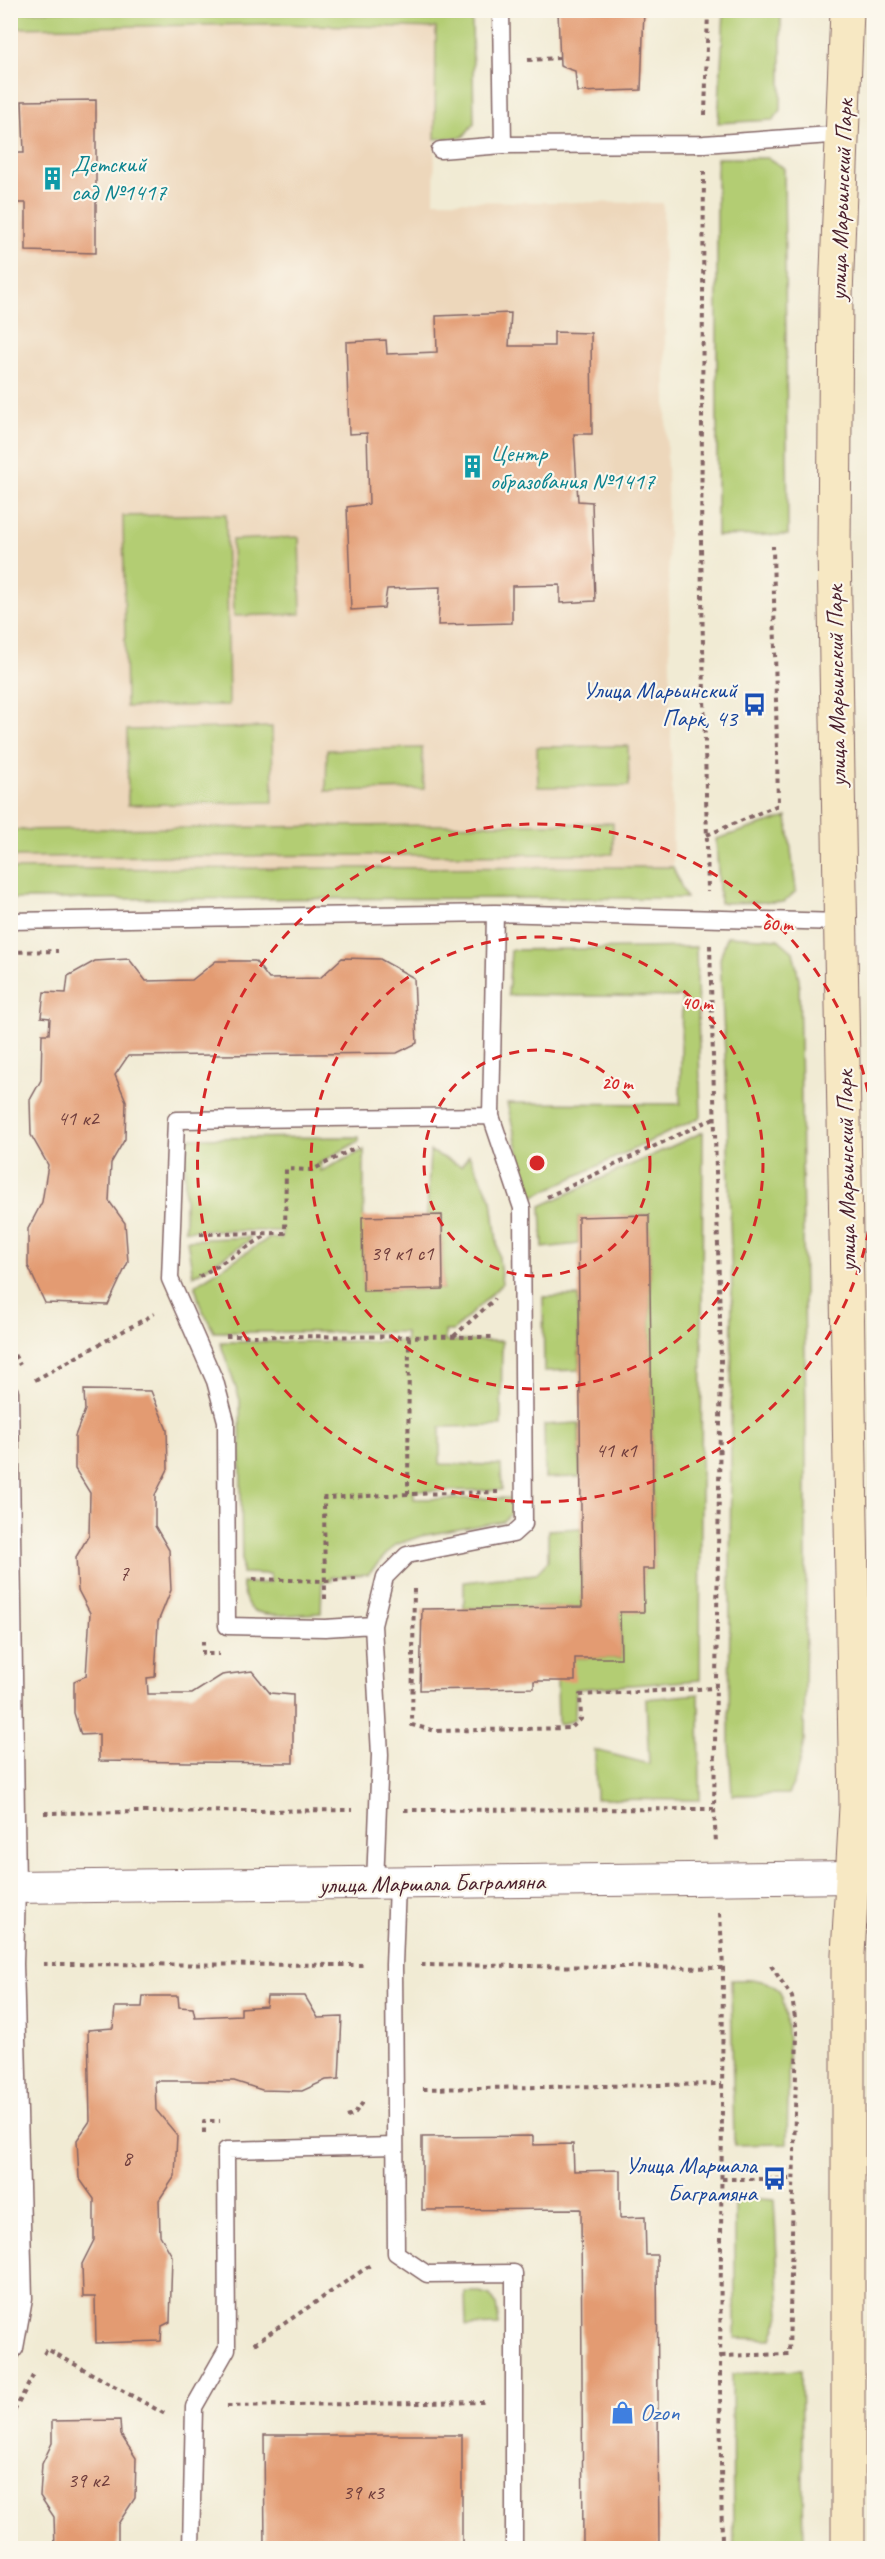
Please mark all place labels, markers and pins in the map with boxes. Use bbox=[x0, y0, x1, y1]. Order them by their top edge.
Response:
place label: Детский сад №1417 bbox=[71, 149, 168, 207]
building icon: Детский сад №1417 bbox=[40, 165, 66, 191]
place label: Центр образования №1417 bbox=[490, 438, 656, 496]
building icon: Центр образования №1417 bbox=[459, 454, 485, 480]
place label: Улица Марьинский Парк, 43 bbox=[583, 675, 739, 733]
bus stop icon: Улица Марьинский Парк, 43 bbox=[742, 691, 768, 717]
centre of rings bbox=[527, 1153, 547, 1173]
place label: Улица Маршала Баграмяна bbox=[625, 2150, 759, 2208]
bus stop icon: Улица Маршала Баграмяна bbox=[762, 2166, 788, 2192]
place label: Ozon bbox=[640, 2397, 680, 2427]
shop icon: Ozon bbox=[609, 2399, 635, 2425]

